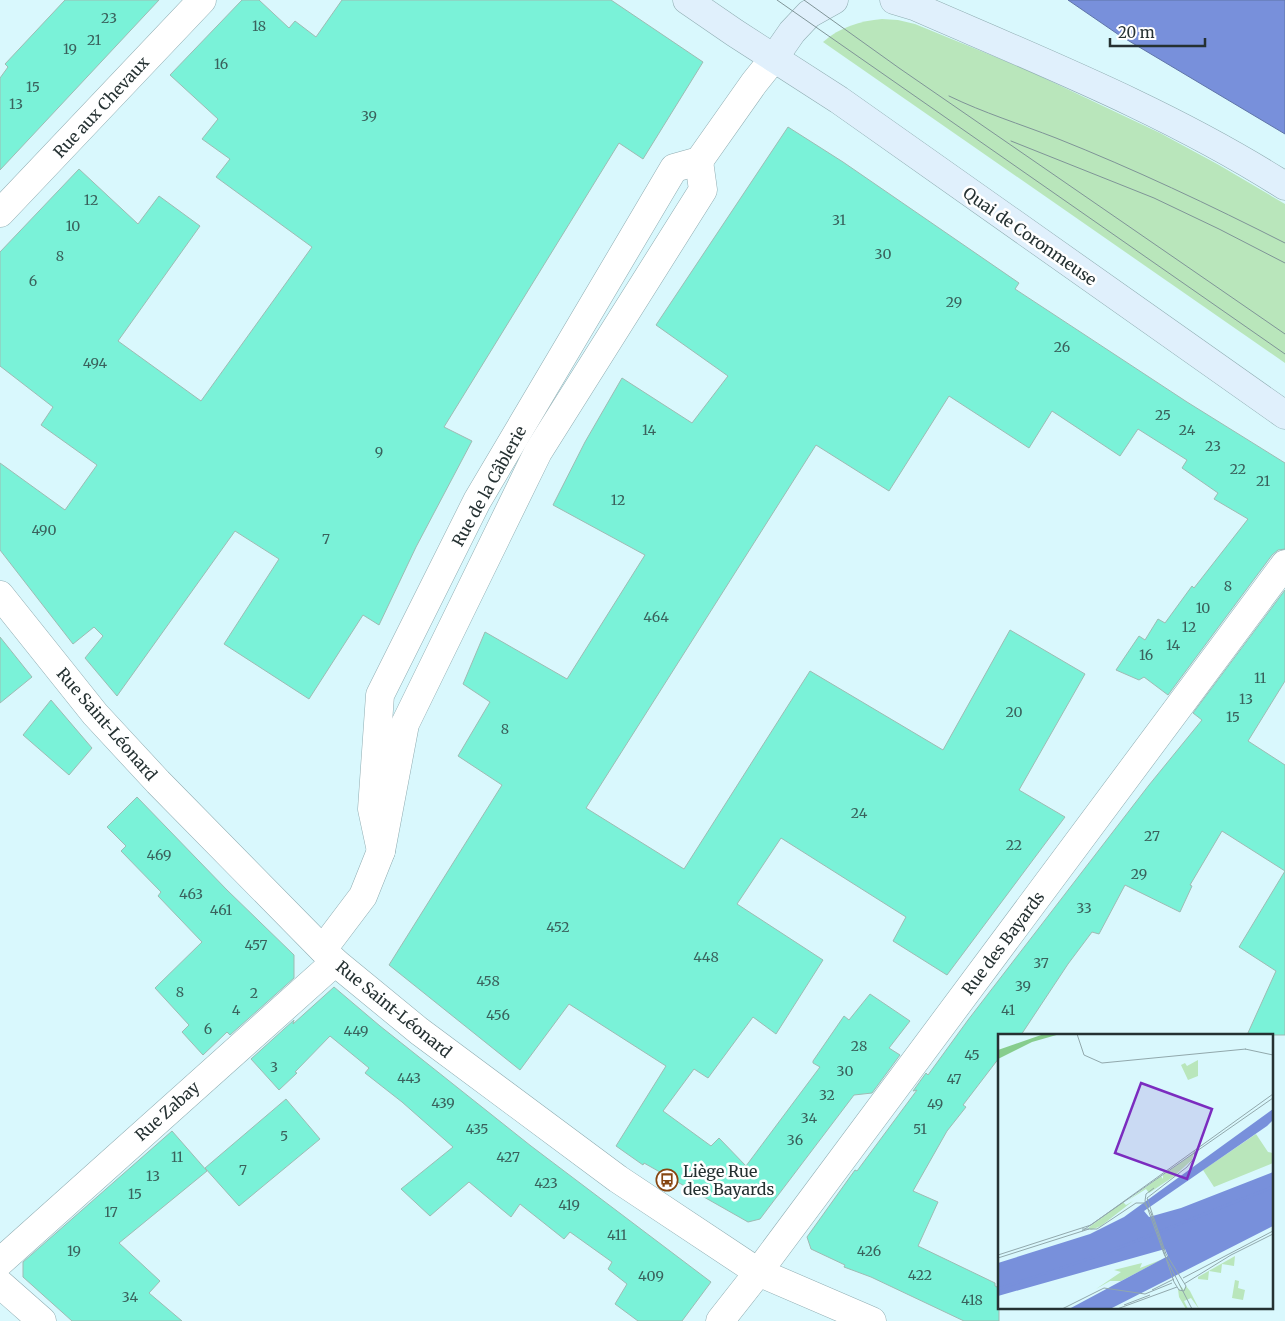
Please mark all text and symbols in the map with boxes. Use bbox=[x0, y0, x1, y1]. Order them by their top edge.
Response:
house number: 23 bbox=[101, 9, 117, 27]
scale bar bbox=[1110, 15, 1205, 47]
house number: 18 bbox=[252, 17, 266, 35]
text: 20 m bbox=[1118, 23, 1155, 42]
house number: 21 bbox=[87, 31, 101, 49]
house number: 19 bbox=[63, 40, 77, 58]
street label: Rue aux Chevaux bbox=[49, 52, 153, 162]
house number: 16 bbox=[214, 55, 228, 73]
house number: 15 bbox=[26, 78, 40, 96]
house number: 13 bbox=[9, 95, 23, 113]
house number: 39 bbox=[361, 107, 377, 125]
street label: Quai de Coronmeuse bbox=[960, 182, 1100, 290]
house number: 12 bbox=[84, 191, 98, 209]
house number: 31 bbox=[832, 211, 846, 229]
house number: 10 bbox=[66, 217, 80, 235]
house number: 30 bbox=[875, 245, 891, 263]
house number: 8 bbox=[56, 247, 64, 265]
house number: 6 bbox=[29, 272, 37, 290]
house number: 29 bbox=[946, 293, 962, 311]
house number: 26 bbox=[1054, 338, 1070, 356]
house number: 494 bbox=[83, 354, 108, 372]
house number: 25 bbox=[1155, 406, 1171, 424]
house number: 14 bbox=[642, 421, 656, 439]
house number: 24 bbox=[1179, 421, 1196, 439]
street label: Rue de la Câblerie bbox=[448, 422, 530, 550]
house number: 23 bbox=[1205, 437, 1221, 455]
house number: 9 bbox=[375, 443, 383, 461]
house number: 22 bbox=[1230, 460, 1246, 478]
house number: 21 bbox=[1256, 472, 1270, 490]
house number: 12 bbox=[611, 491, 625, 509]
house number: 490 bbox=[31, 521, 57, 539]
house number: 7 bbox=[322, 530, 330, 548]
house number: 8 bbox=[1224, 577, 1232, 595]
house number: 10 bbox=[1196, 599, 1210, 617]
house number: 464 bbox=[643, 608, 669, 626]
house number: 12 bbox=[1182, 618, 1196, 636]
house number: 14 bbox=[1166, 636, 1180, 654]
house number: 16 bbox=[1139, 646, 1153, 664]
street label: Rue Saint-Léonard bbox=[53, 664, 162, 785]
house number: 11 bbox=[1254, 669, 1266, 687]
house number: 13 bbox=[1239, 690, 1253, 708]
house number: 20 bbox=[1005, 703, 1023, 721]
house number: 15 bbox=[1226, 708, 1240, 726]
house number: 8 bbox=[501, 720, 509, 738]
house number: 24 bbox=[851, 804, 868, 822]
house number: 27 bbox=[1144, 827, 1160, 845]
house number: 22 bbox=[1006, 836, 1022, 854]
house number: 469 bbox=[146, 846, 172, 864]
house number: 29 bbox=[1131, 865, 1147, 883]
house number: 463 bbox=[179, 885, 203, 903]
street label: Rue des Bayards bbox=[958, 887, 1049, 999]
house number: 33 bbox=[1076, 899, 1092, 917]
house number: 461 bbox=[210, 901, 232, 919]
house number: 452 bbox=[546, 918, 570, 936]
house number: 457 bbox=[245, 936, 268, 954]
house number: 448 bbox=[693, 948, 719, 966]
house number: 37 bbox=[1033, 954, 1049, 972]
street label: Rue Saint-Léonard bbox=[332, 956, 456, 1062]
house number: 458 bbox=[476, 972, 500, 990]
house number: 39 bbox=[1015, 977, 1031, 995]
house number: 8 bbox=[176, 983, 184, 1001]
house number: 2 bbox=[250, 984, 258, 1002]
house number: 4 bbox=[232, 1001, 241, 1019]
house number: 41 bbox=[1001, 1001, 1015, 1019]
house number: 456 bbox=[486, 1006, 510, 1024]
house number: 6 bbox=[204, 1020, 212, 1038]
house number: 449 bbox=[344, 1022, 368, 1040]
inset map bbox=[998, 1034, 1272, 1308]
house number: 28 bbox=[851, 1037, 867, 1055]
house number: 45 bbox=[964, 1046, 980, 1064]
house number: 3 bbox=[270, 1058, 278, 1076]
house number: 30 bbox=[837, 1062, 853, 1080]
house number: 443 bbox=[397, 1069, 421, 1087]
house number: 47 bbox=[946, 1070, 962, 1088]
street label: Rue Zabay bbox=[131, 1077, 204, 1145]
house number: 32 bbox=[819, 1086, 835, 1104]
house number: 439 bbox=[431, 1094, 455, 1112]
house number: 49 bbox=[927, 1095, 943, 1113]
house number: 34 bbox=[801, 1109, 818, 1127]
house number: 435 bbox=[466, 1120, 488, 1138]
house number: 51 bbox=[913, 1120, 927, 1138]
house number: 5 bbox=[280, 1127, 288, 1145]
house number: 36 bbox=[787, 1131, 803, 1149]
house number: 11 bbox=[171, 1148, 183, 1166]
house number: 427 bbox=[496, 1148, 520, 1166]
house number: 7 bbox=[239, 1161, 247, 1179]
place label: Liège Rue des Bayards bbox=[683, 1161, 775, 1199]
house number: 13 bbox=[146, 1167, 160, 1185]
bus stop icon: Liège Rue des Bayards bbox=[655, 1168, 679, 1192]
house number: 423 bbox=[534, 1174, 558, 1192]
house number: 15 bbox=[128, 1185, 142, 1203]
house number: 419 bbox=[558, 1196, 580, 1214]
house number: 17 bbox=[104, 1203, 118, 1221]
house number: 411 bbox=[607, 1226, 627, 1244]
house number: 19 bbox=[67, 1242, 81, 1260]
house number: 426 bbox=[857, 1242, 881, 1260]
house number: 422 bbox=[908, 1266, 932, 1284]
house number: 409 bbox=[638, 1267, 664, 1285]
house number: 34 bbox=[122, 1288, 139, 1306]
house number: 418 bbox=[961, 1291, 983, 1309]

